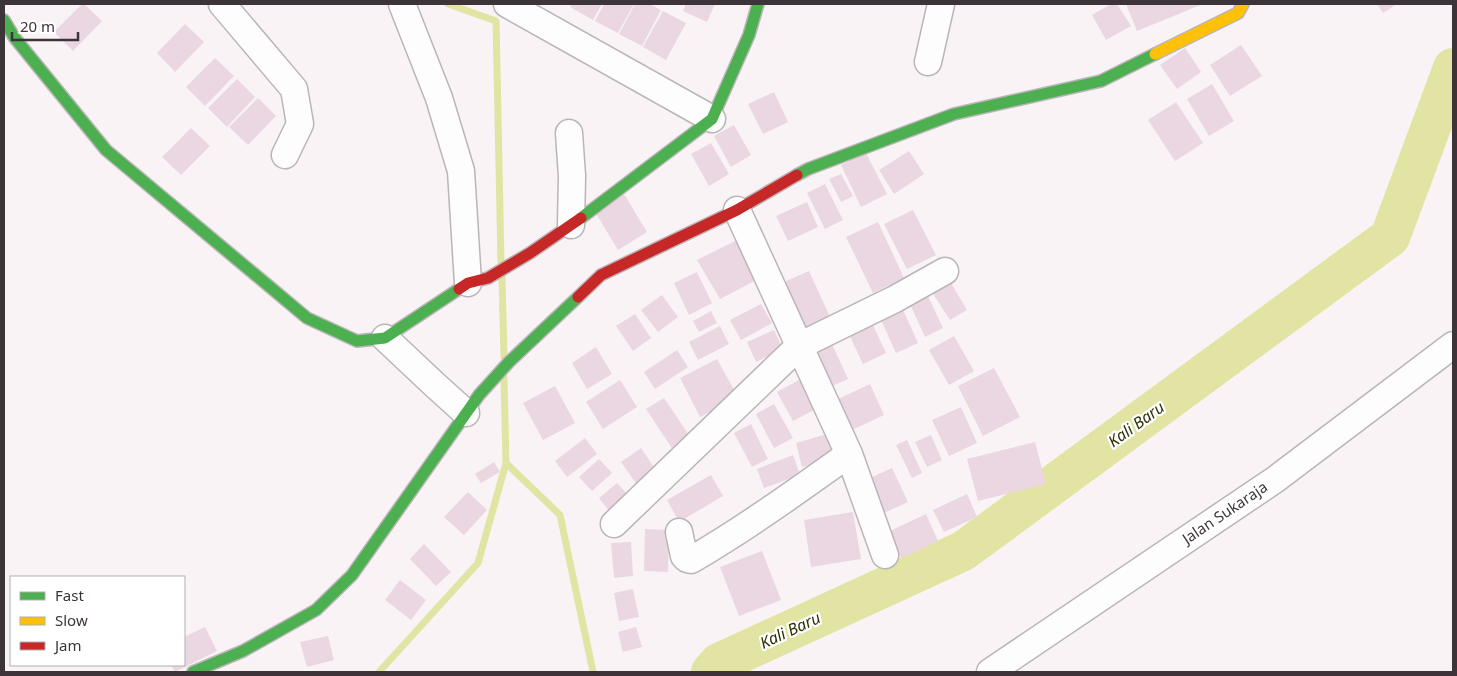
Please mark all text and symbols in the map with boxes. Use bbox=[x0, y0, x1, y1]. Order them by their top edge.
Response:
scale bar bbox=[12, 10, 79, 42]
text: 20 m bbox=[20, 16, 55, 36]
water label: Kali Baru bbox=[1103, 396, 1169, 452]
street label: Jalan Sukaraja bbox=[1176, 476, 1271, 549]
legend bbox=[10, 576, 185, 666]
text: Fast bbox=[55, 585, 84, 605]
water label: Kali Baru bbox=[756, 606, 824, 654]
text: Slow bbox=[55, 610, 88, 630]
text: Jam bbox=[53, 635, 82, 655]

